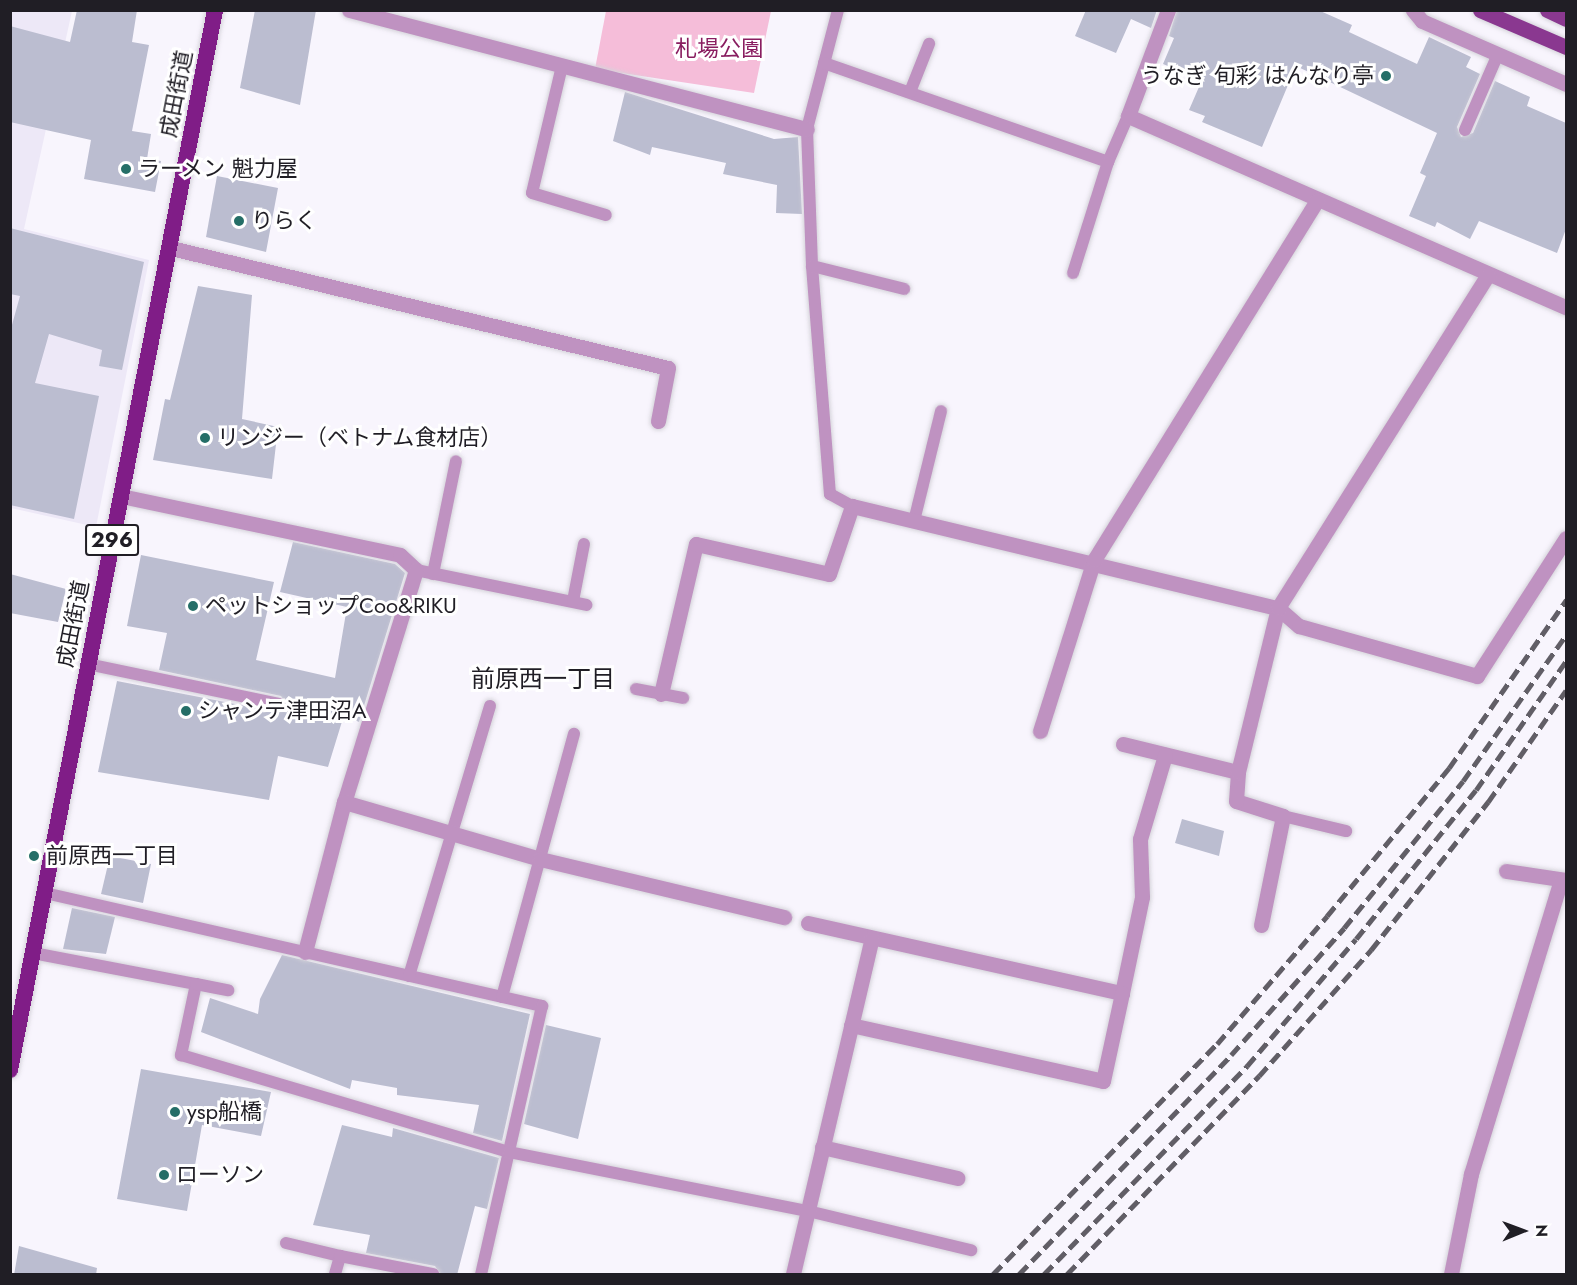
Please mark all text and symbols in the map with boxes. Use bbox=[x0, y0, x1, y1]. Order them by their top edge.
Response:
park label: 札場公園 bbox=[675, 36, 763, 62]
street label: 成田街道 bbox=[155, 48, 197, 140]
place label: うなぎ 旬彩 はんなり亭 bbox=[1141, 63, 1374, 89]
marker: うなぎ 旬彩 はんなり亭 bbox=[1379, 69, 1393, 83]
place label: ラーメン 魁力屋 bbox=[138, 156, 299, 182]
marker: ラーメン 魁力屋 bbox=[119, 162, 133, 176]
place label: りらく bbox=[251, 208, 317, 234]
marker: りらく bbox=[232, 214, 246, 228]
place label: リンジー（ベトナム食材店） bbox=[217, 425, 503, 451]
marker: リンジー（ベトナム食材店） bbox=[198, 431, 212, 445]
road number: 296 bbox=[85, 522, 139, 558]
street label: 成田街道 bbox=[52, 578, 94, 670]
place label: ペットショップCoo&RIKU bbox=[205, 593, 457, 619]
marker: ペットショップCoo&RIKU bbox=[186, 599, 200, 613]
district label: 前原西一丁目 bbox=[471, 665, 615, 693]
place label: シャンテ津田沼A bbox=[198, 698, 367, 724]
marker: シャンテ津田沼A bbox=[179, 704, 193, 718]
place label: 前原西一丁目 bbox=[46, 843, 178, 869]
marker: 前原西一丁目 bbox=[27, 849, 41, 863]
place label: ysp船橋 bbox=[187, 1099, 262, 1125]
marker: ysp船橋 bbox=[168, 1105, 182, 1119]
place label: ローソン bbox=[176, 1162, 264, 1188]
marker: ローソン bbox=[157, 1168, 171, 1182]
north arrow bbox=[1493, 1201, 1553, 1261]
text: N bbox=[1530, 1224, 1553, 1237]

